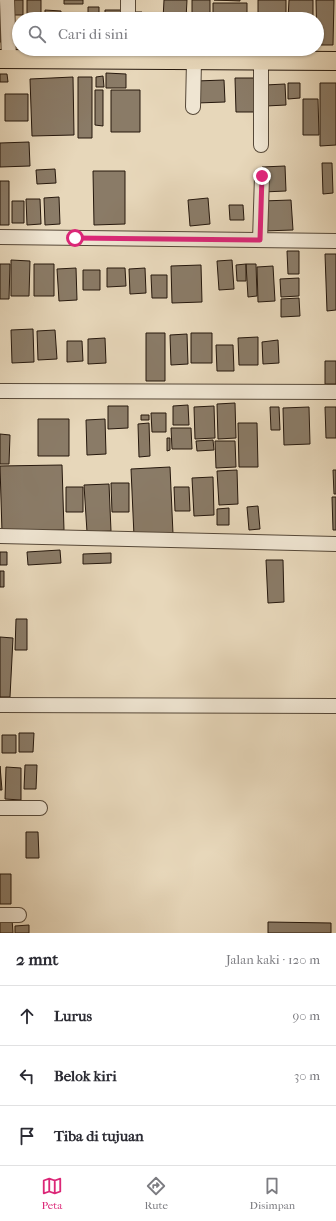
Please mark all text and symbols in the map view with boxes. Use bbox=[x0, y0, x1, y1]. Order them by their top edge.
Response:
search box bbox=[12, 12, 324, 56]
icon: search bbox=[26, 23, 48, 45]
text: Cari di sini bbox=[58, 25, 128, 43]
route end bbox=[253, 167, 271, 185]
route start bbox=[66, 229, 84, 247]
text: 2 mnt bbox=[16, 949, 58, 969]
text: Jalan kaki · 120 m bbox=[226, 952, 320, 967]
icon: ahead bbox=[16, 1005, 38, 1027]
text: Lurus bbox=[54, 1007, 92, 1025]
text: 90 m bbox=[292, 1008, 320, 1023]
icon: left bbox=[16, 1065, 38, 1087]
text: Belok kiri bbox=[54, 1067, 117, 1085]
text: 30 m bbox=[294, 1068, 320, 1083]
icon: arrive bbox=[16, 1125, 38, 1147]
text: Tiba di tujuan bbox=[54, 1127, 144, 1145]
tab: Peta bbox=[41, 1175, 63, 1212]
tab: Rute bbox=[145, 1175, 168, 1212]
tab: Disimpan bbox=[250, 1175, 295, 1212]

